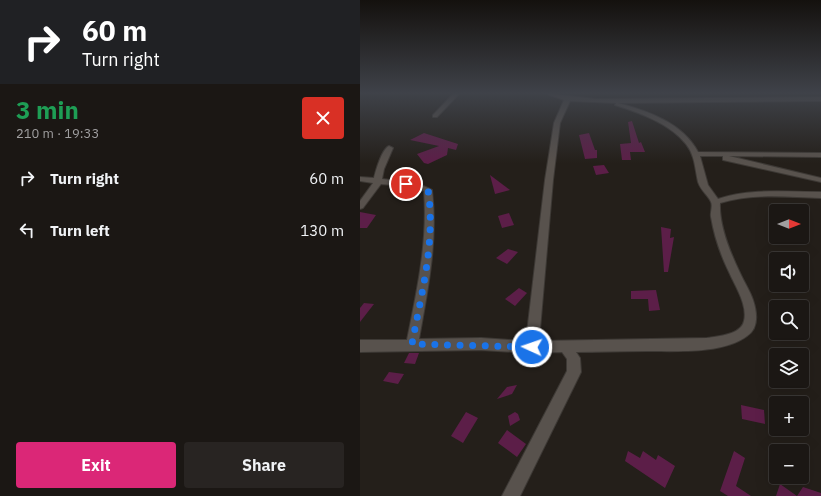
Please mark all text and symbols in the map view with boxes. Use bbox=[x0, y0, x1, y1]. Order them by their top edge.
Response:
text: 60 m bbox=[82, 12, 147, 49]
icon: right bbox=[16, 16, 68, 68]
text: Turn right bbox=[82, 48, 160, 71]
text: 3 min bbox=[16, 94, 79, 126]
button: close bbox=[302, 97, 344, 139]
text: 210 m · 19:33 bbox=[16, 125, 99, 142]
icon: right bbox=[16, 167, 38, 189]
pin bbox=[389, 167, 423, 201]
text: Turn right bbox=[50, 169, 119, 188]
text: 60 m bbox=[309, 169, 344, 188]
icon: arrive bbox=[395, 173, 417, 195]
north arrow bbox=[769, 204, 809, 244]
map controls bbox=[769, 204, 809, 484]
icon: left bbox=[16, 219, 38, 241]
text: Turn left bbox=[50, 221, 110, 240]
text: 130 m bbox=[300, 221, 344, 240]
button: sound bbox=[769, 252, 809, 292]
button: search bbox=[769, 300, 809, 340]
position arrow bbox=[511, 326, 553, 368]
button: layers bbox=[769, 348, 809, 388]
button: + bbox=[769, 396, 809, 436]
button: Exit bbox=[16, 442, 176, 488]
button: Share bbox=[184, 442, 344, 488]
button: − bbox=[769, 444, 809, 484]

